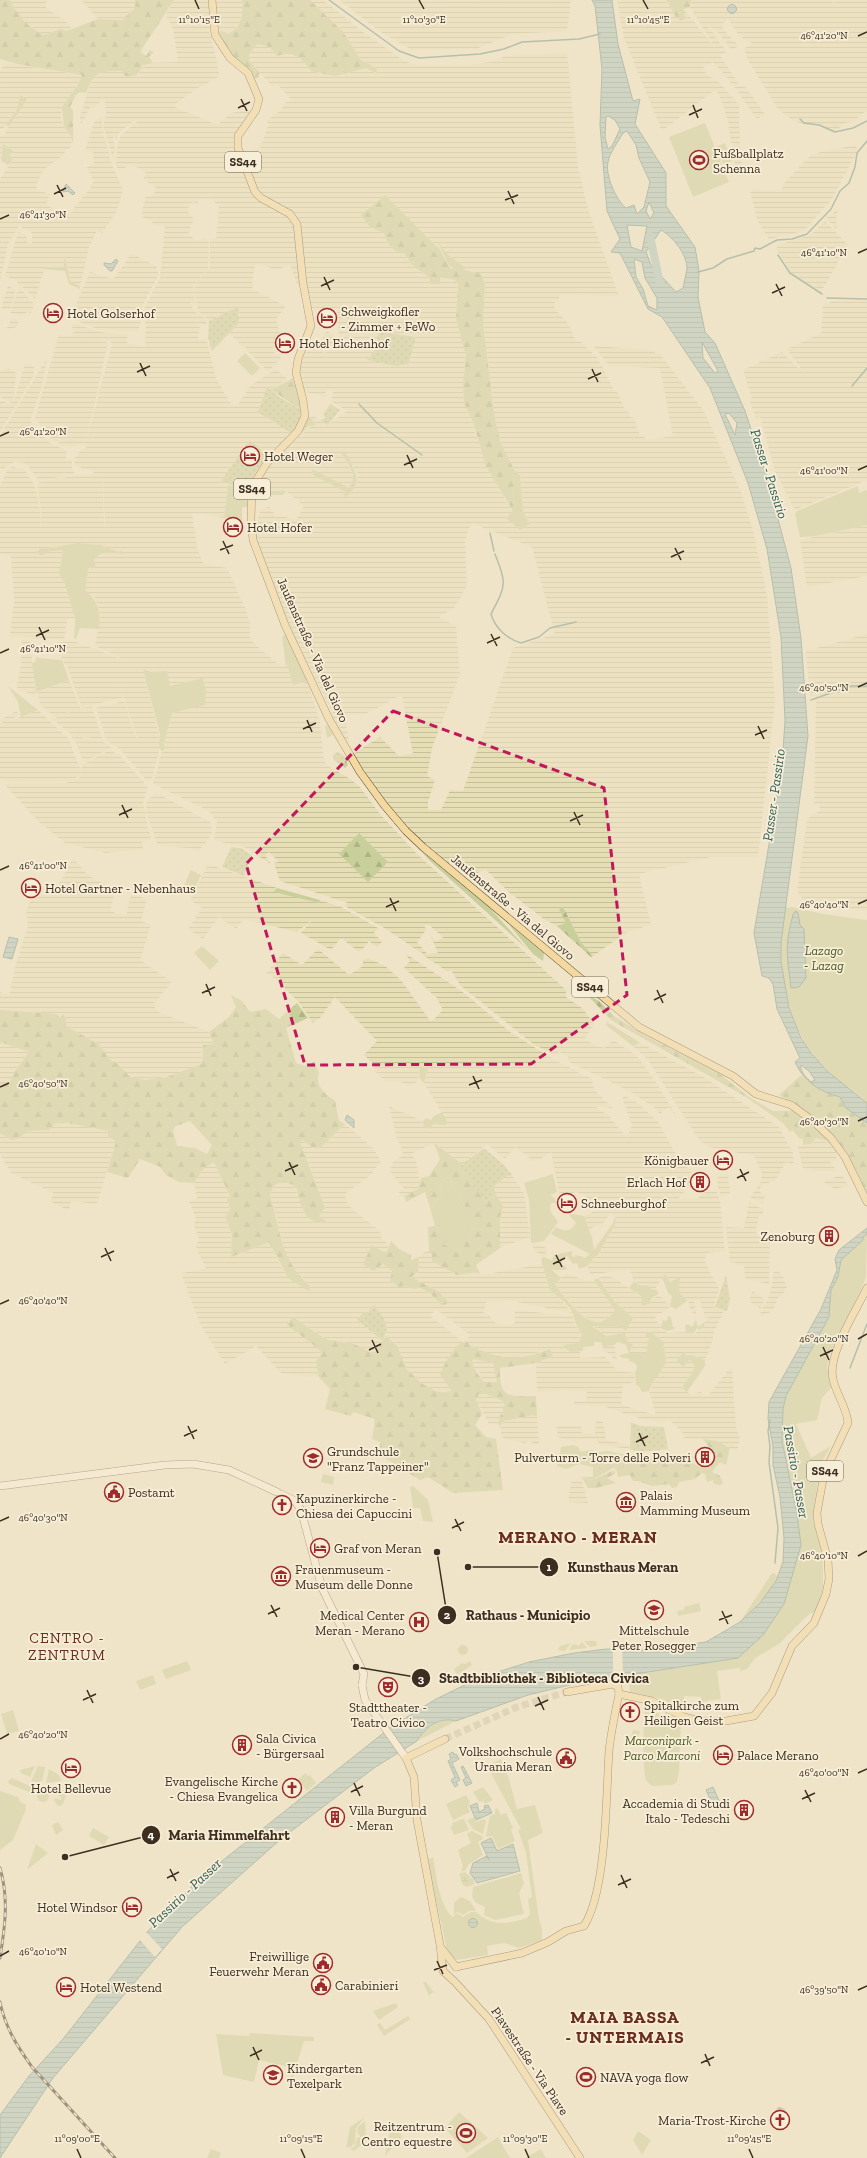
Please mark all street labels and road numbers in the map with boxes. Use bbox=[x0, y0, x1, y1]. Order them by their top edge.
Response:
road number: SS44 bbox=[225, 152, 261, 172]
road number: SS44 bbox=[234, 479, 270, 499]
street label: Jaufenstraße - Via del Giovo bbox=[274, 575, 352, 725]
street label: Jaufenstraße - Via del Giovo bbox=[448, 851, 578, 963]
road number: SS44 bbox=[572, 977, 608, 997]
road number: SS44 bbox=[807, 1461, 843, 1481]
street label: Piavestraße - Via Piave bbox=[488, 2004, 572, 2118]

